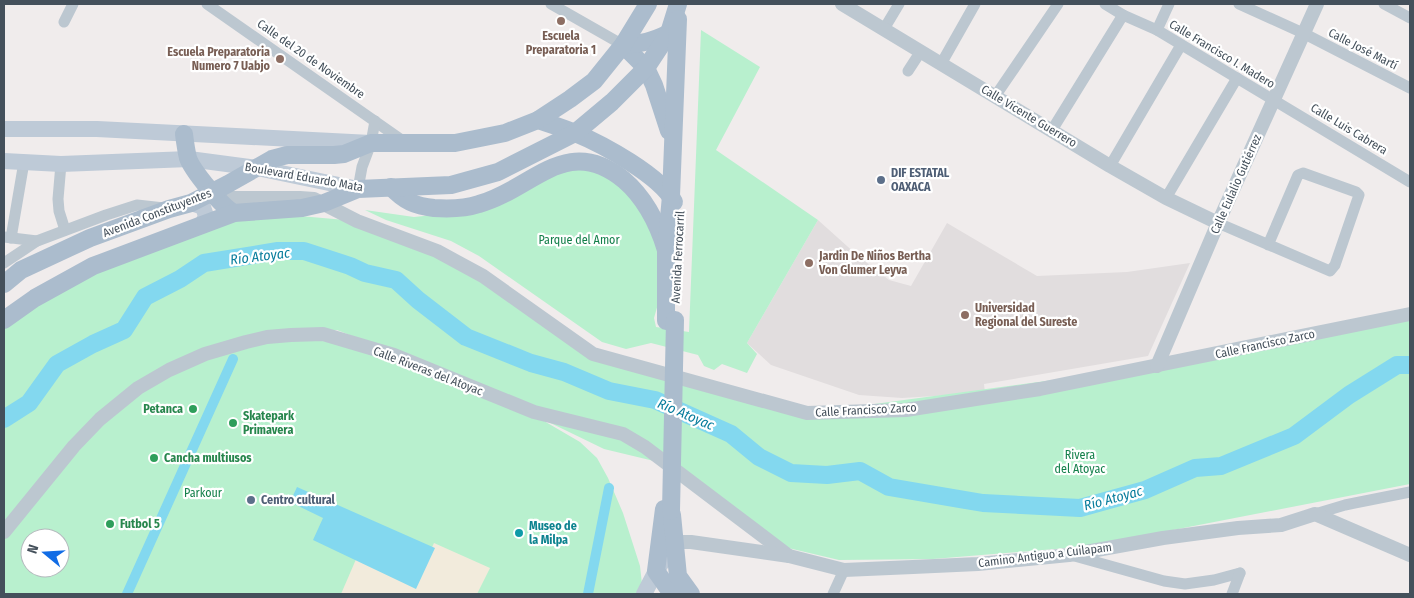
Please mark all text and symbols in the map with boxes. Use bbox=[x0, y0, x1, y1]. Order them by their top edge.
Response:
marker: Escuela Preparatoria 1 bbox=[555, 15, 567, 27]
street label: Calle del 20 de Noviembre bbox=[255, 17, 367, 101]
street label: Calle Francisco I. Madero bbox=[1167, 17, 1277, 91]
street label: Calle José Martí bbox=[1326, 26, 1400, 72]
place label: Escuela Preparatoria 1 bbox=[526, 29, 596, 57]
place label: Escuela Preparatoria Numero 7 Uabjo bbox=[167, 45, 271, 73]
marker: Escuela Preparatoria Numero 7 Uabjo bbox=[274, 53, 286, 65]
street label: Calle Vicente Guerrero bbox=[979, 82, 1079, 150]
street label: Calle Luis Cabrera bbox=[1308, 101, 1390, 157]
street label: Calle Eulalio Gutiérrez bbox=[1208, 132, 1264, 236]
street label: Boulevard Eduardo Mata bbox=[244, 160, 364, 194]
place label: DIF ESTATAL OAXACA bbox=[891, 166, 950, 194]
marker: DIF ESTATAL OAXACA bbox=[875, 174, 887, 186]
street label: Avenida Constituyentes bbox=[101, 186, 213, 240]
street label: Avenida Ferrocarril bbox=[669, 210, 687, 304]
park label: Parque del Amor bbox=[538, 233, 620, 247]
water label: Río Atoyac bbox=[229, 244, 292, 269]
place label: Jardin De Niños Bertha Von Glumer Leyva bbox=[818, 249, 931, 277]
marker: Jardin De Niños Bertha Von Glumer Leyva bbox=[803, 257, 815, 269]
place label: Universidad Regional del Sureste bbox=[975, 301, 1077, 329]
marker: Universidad Regional del Sureste bbox=[959, 309, 971, 321]
street label: Calle Francisco Zarco bbox=[1214, 327, 1316, 361]
street label: Calle Riveras del Atoyac bbox=[371, 344, 485, 398]
water label: Río Atoyac bbox=[655, 395, 718, 434]
street label: Calle Francisco Zarco bbox=[815, 400, 917, 420]
place label: Petanca bbox=[143, 402, 183, 416]
marker: Petanca bbox=[187, 403, 199, 415]
place label: Skatepark Primavera bbox=[243, 409, 295, 437]
marker: Skatepark Primavera bbox=[227, 417, 239, 429]
park label: Rivera del Atoyac bbox=[1055, 448, 1105, 476]
place label: Cancha multiusos bbox=[164, 451, 252, 465]
marker: Cancha multiusos bbox=[148, 452, 160, 464]
water label: Río Atoyac bbox=[1082, 482, 1145, 514]
park label: Parkour bbox=[184, 486, 223, 500]
place label: Centro cultural bbox=[261, 493, 336, 507]
marker: Centro cultural bbox=[245, 494, 257, 506]
place label: Futbol 5 bbox=[120, 517, 160, 531]
marker: Futbol 5 bbox=[104, 518, 116, 530]
place label: Museo de la Milpa bbox=[529, 519, 577, 547]
marker: Museo de la Milpa bbox=[513, 527, 525, 539]
north arrow bbox=[20, 528, 70, 578]
street label: Camino Antiguo a Cuilapam bbox=[977, 540, 1113, 570]
text: N bbox=[24, 543, 42, 556]

